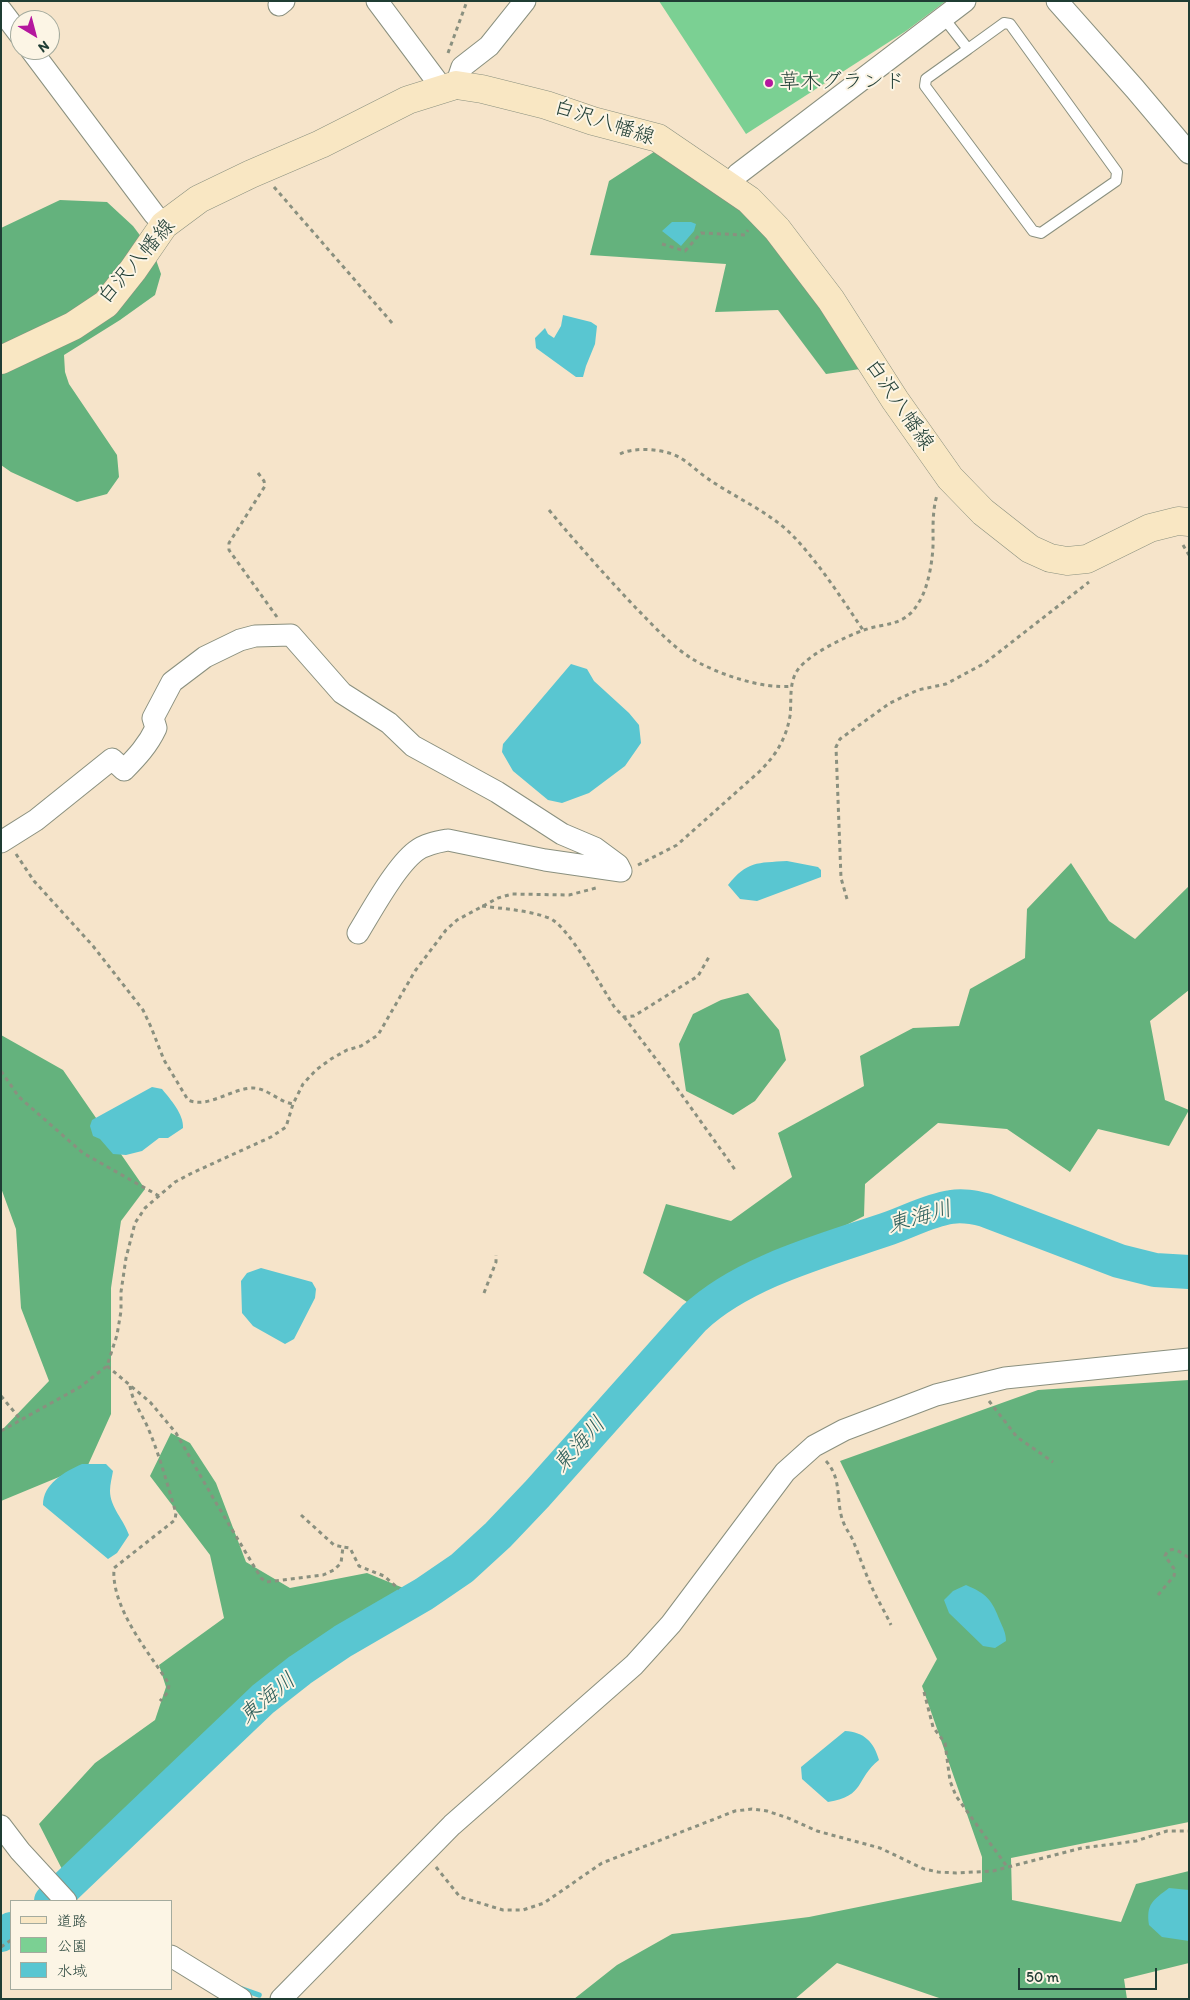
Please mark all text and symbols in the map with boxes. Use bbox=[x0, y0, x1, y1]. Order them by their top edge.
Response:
north arrow bbox=[10, 10, 60, 60]
text: N bbox=[35, 37, 53, 56]
place label: 草木グランド bbox=[779, 70, 905, 96]
marker: 草木グランド bbox=[763, 77, 775, 89]
street label: 白沢八幡線 bbox=[550, 95, 658, 151]
street label: 白沢八幡線 bbox=[93, 214, 181, 310]
street label: 白沢八幡線 bbox=[859, 354, 939, 456]
water label: 東海川 bbox=[885, 1196, 955, 1240]
water label: 東海川 bbox=[548, 1412, 612, 1478]
water label: 東海川 bbox=[234, 1668, 302, 1730]
legend bbox=[10, 1900, 172, 1990]
text: 道路 bbox=[57, 1912, 87, 1930]
text: 公園 bbox=[57, 1937, 87, 1955]
scale bar bbox=[1020, 1958, 1159, 1990]
text: 水域 bbox=[57, 1962, 87, 1980]
text: 50 m bbox=[1026, 1968, 1059, 1986]

